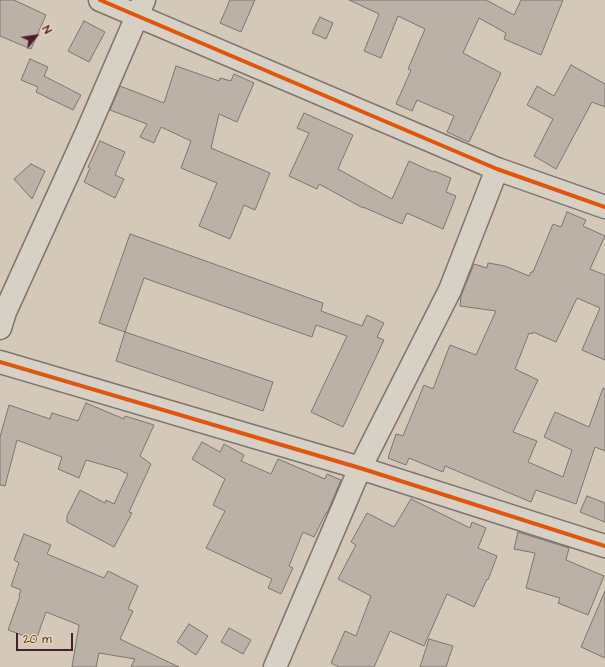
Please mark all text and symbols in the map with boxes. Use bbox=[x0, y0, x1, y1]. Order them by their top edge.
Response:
north arrow bbox=[16, 16, 56, 56]
text: N bbox=[39, 23, 55, 36]
scale bar bbox=[18, 625, 75, 651]
text: 20 m bbox=[23, 631, 52, 648]

